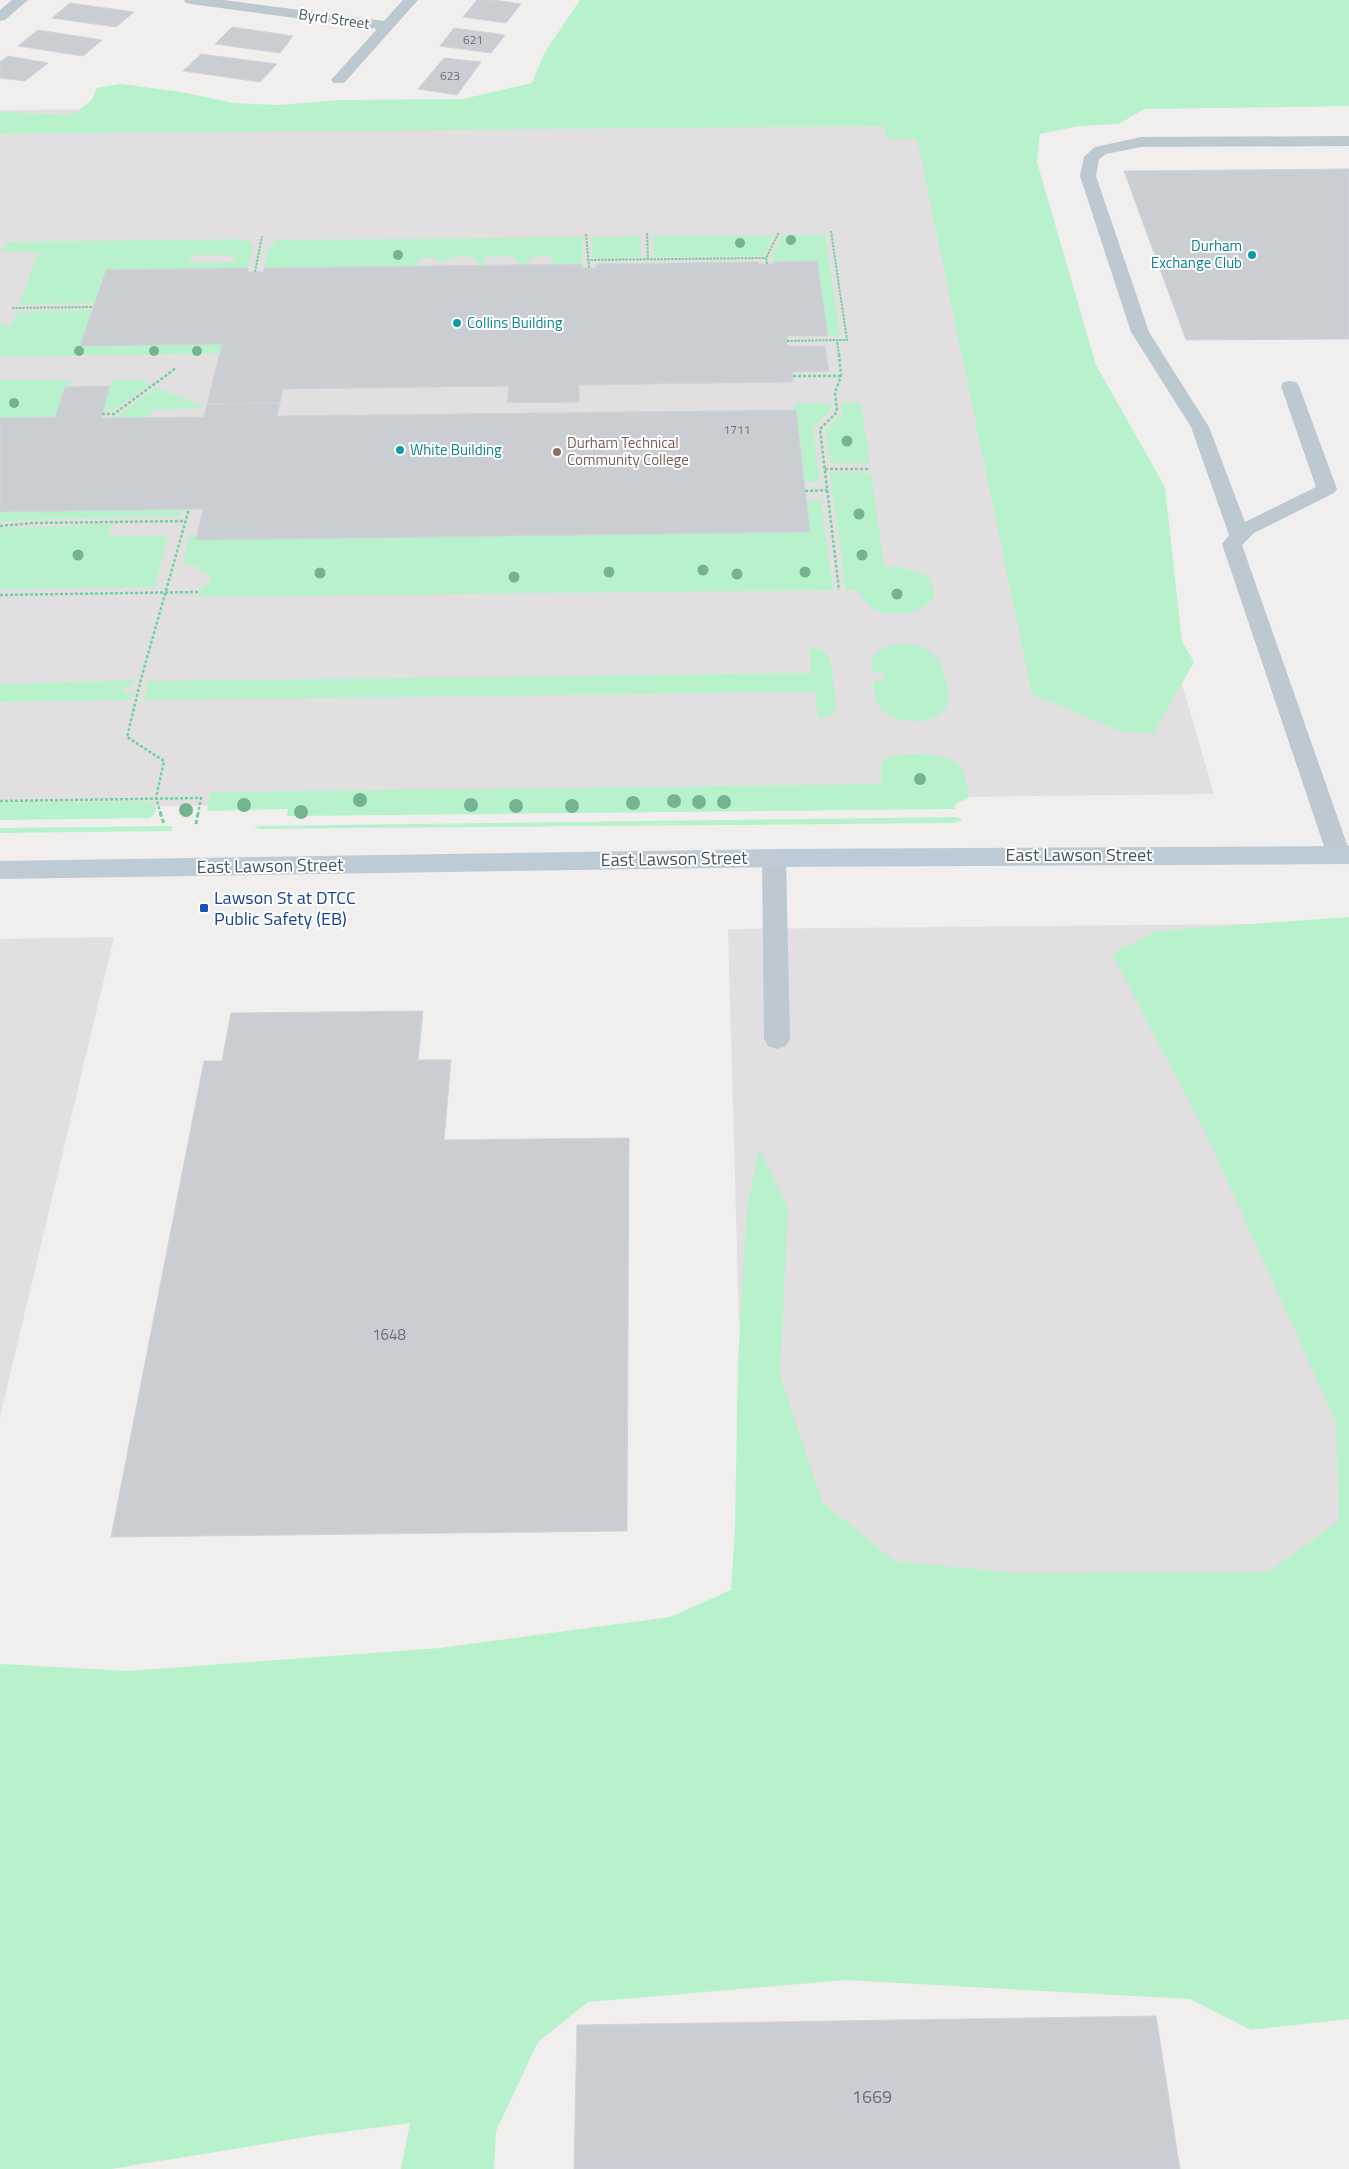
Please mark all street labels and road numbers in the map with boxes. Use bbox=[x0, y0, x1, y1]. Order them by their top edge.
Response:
street label: Byrd Street bbox=[297, 2, 372, 35]
street label: East Lawson Street bbox=[1006, 841, 1153, 868]
street label: East Lawson Street bbox=[600, 844, 748, 873]
street label: East Lawson Street bbox=[196, 851, 344, 880]

